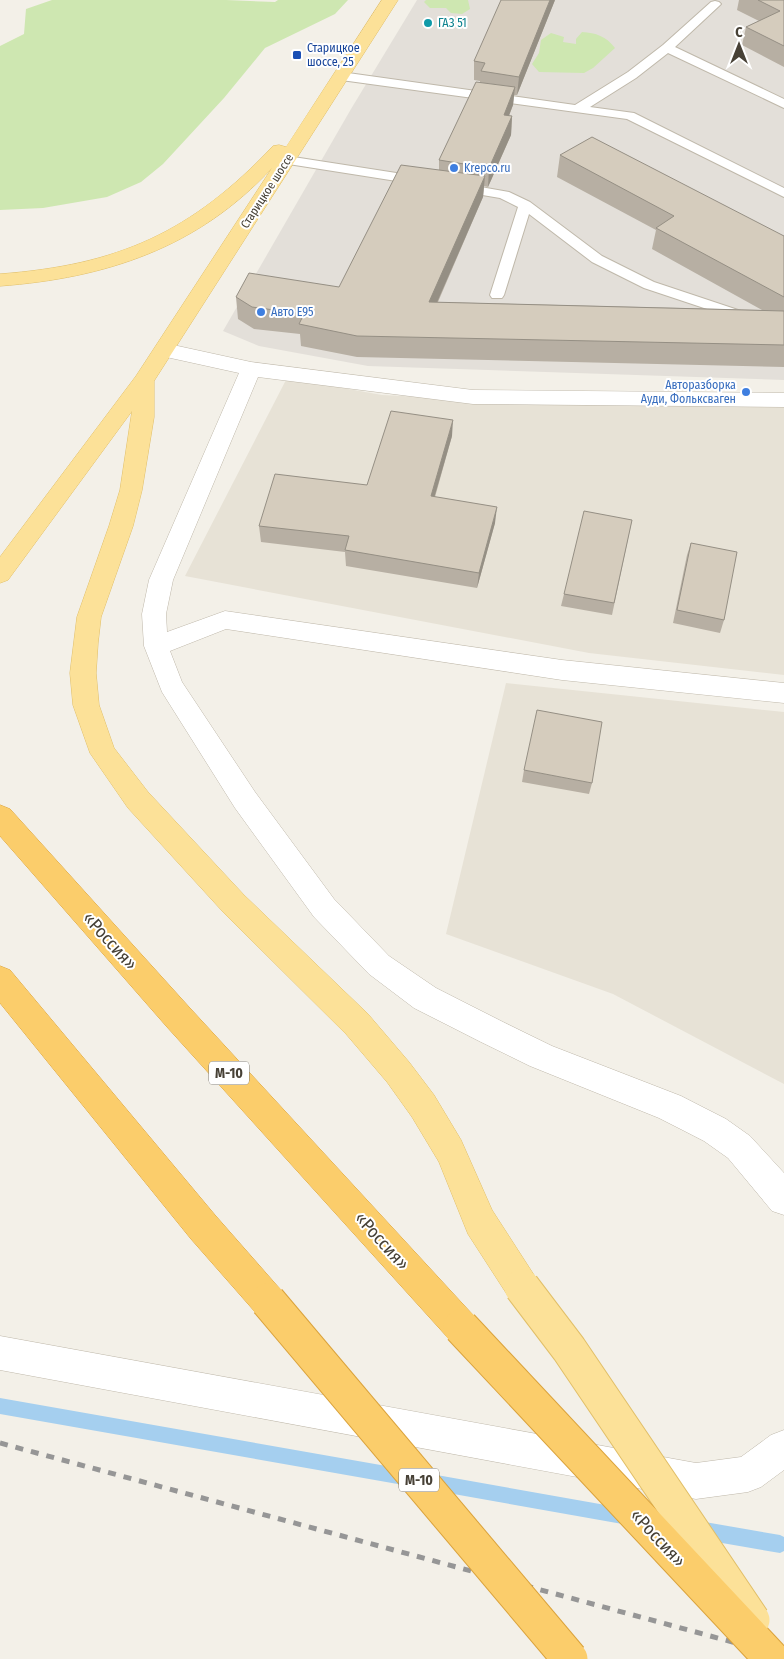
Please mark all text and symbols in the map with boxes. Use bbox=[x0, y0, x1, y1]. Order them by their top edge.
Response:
place label: ГАЗ 51 bbox=[438, 16, 467, 30]
marker: ГАЗ 51 bbox=[422, 17, 434, 29]
north arrow bbox=[714, 20, 764, 70]
text: С bbox=[735, 24, 743, 41]
place label: Старицкое шоссе, 25 bbox=[307, 41, 360, 69]
marker: Старицкое шоссе, 25 bbox=[291, 49, 303, 61]
street label: Старицкое шоссе bbox=[238, 151, 296, 231]
place label: Krepco.ru bbox=[464, 161, 511, 175]
marker: Krepco.ru bbox=[448, 162, 460, 174]
place label: Авто E95 bbox=[271, 305, 314, 319]
marker: Авто E95 bbox=[255, 306, 267, 318]
place label: Авторазборка Ауди, Фольксваген bbox=[641, 378, 736, 406]
marker: Авторазборка Ауди, Фольксваген bbox=[740, 386, 752, 398]
street label: «Россия» bbox=[78, 907, 142, 975]
road number: М-10 bbox=[209, 1062, 249, 1084]
street label: «Россия» bbox=[350, 1207, 414, 1275]
road number: М-10 bbox=[399, 1468, 439, 1492]
street label: «Россия» bbox=[626, 1504, 690, 1572]

